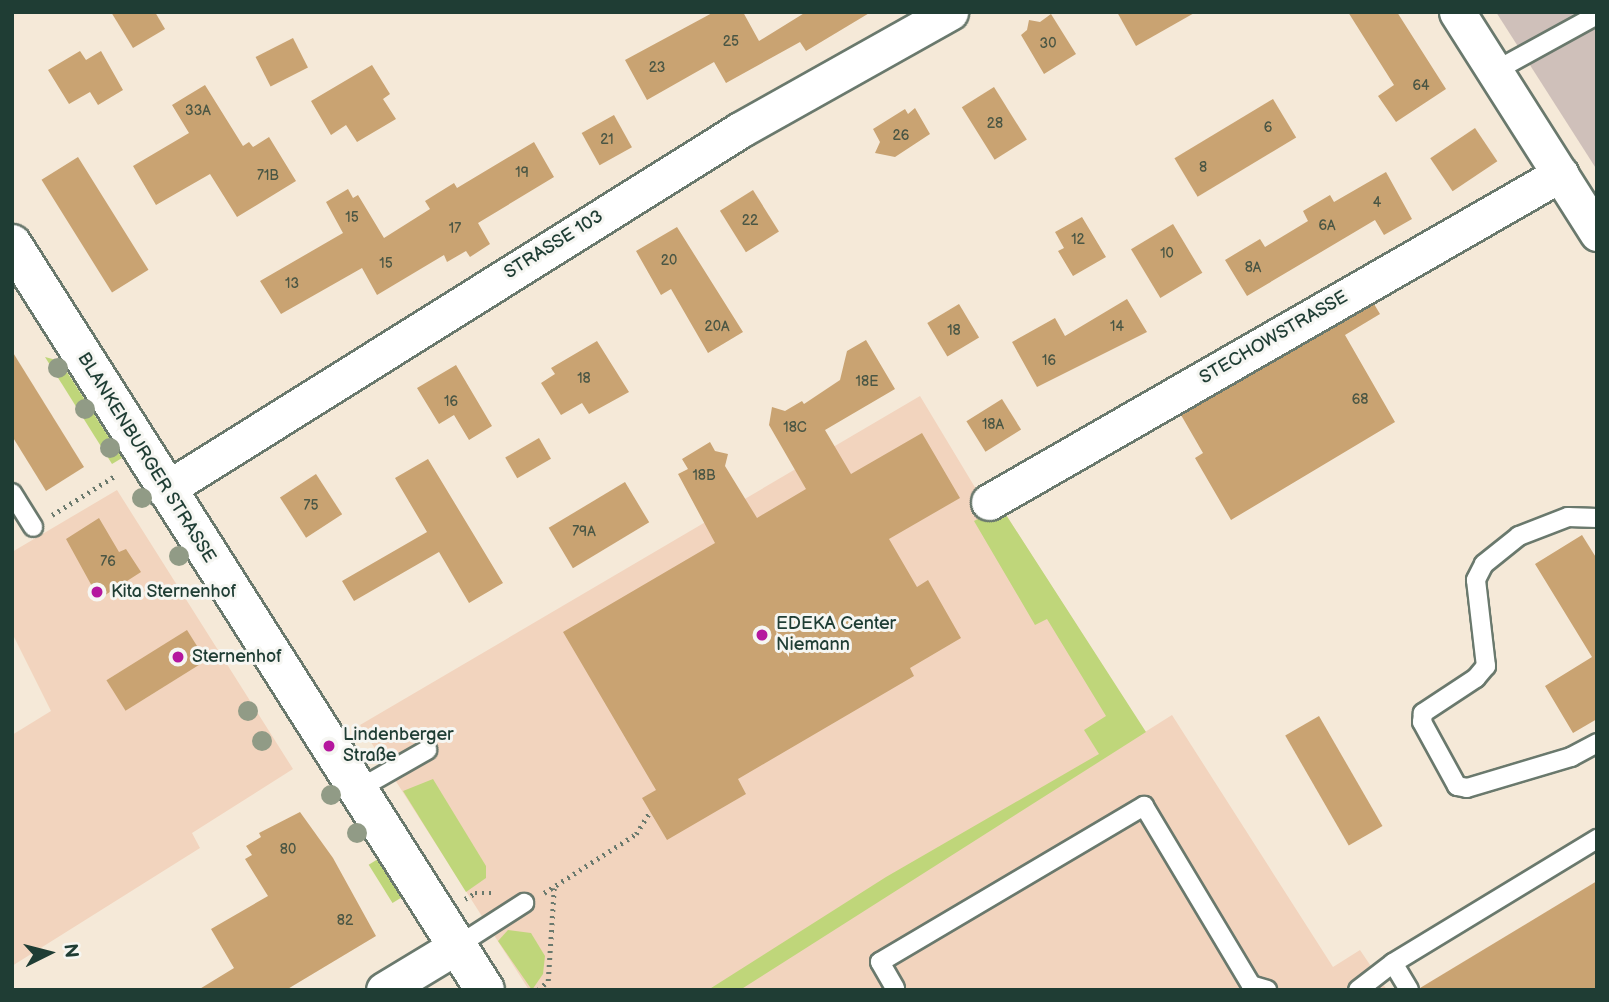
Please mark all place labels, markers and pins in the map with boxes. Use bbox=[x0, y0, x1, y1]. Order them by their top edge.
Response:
place label: Kita Sternenhof bbox=[111, 581, 237, 603]
marker: Kita Sternenhof bbox=[89, 584, 105, 600]
place label: EDEKA Center Niemann bbox=[776, 614, 896, 656]
marker: EDEKA Center Niemann bbox=[754, 627, 770, 643]
place label: Sternenhof bbox=[192, 646, 282, 668]
marker: Sternenhof bbox=[170, 649, 186, 665]
place label: Lindenberger Straße bbox=[343, 725, 454, 768]
marker: Lindenberger Straße bbox=[321, 738, 337, 754]

